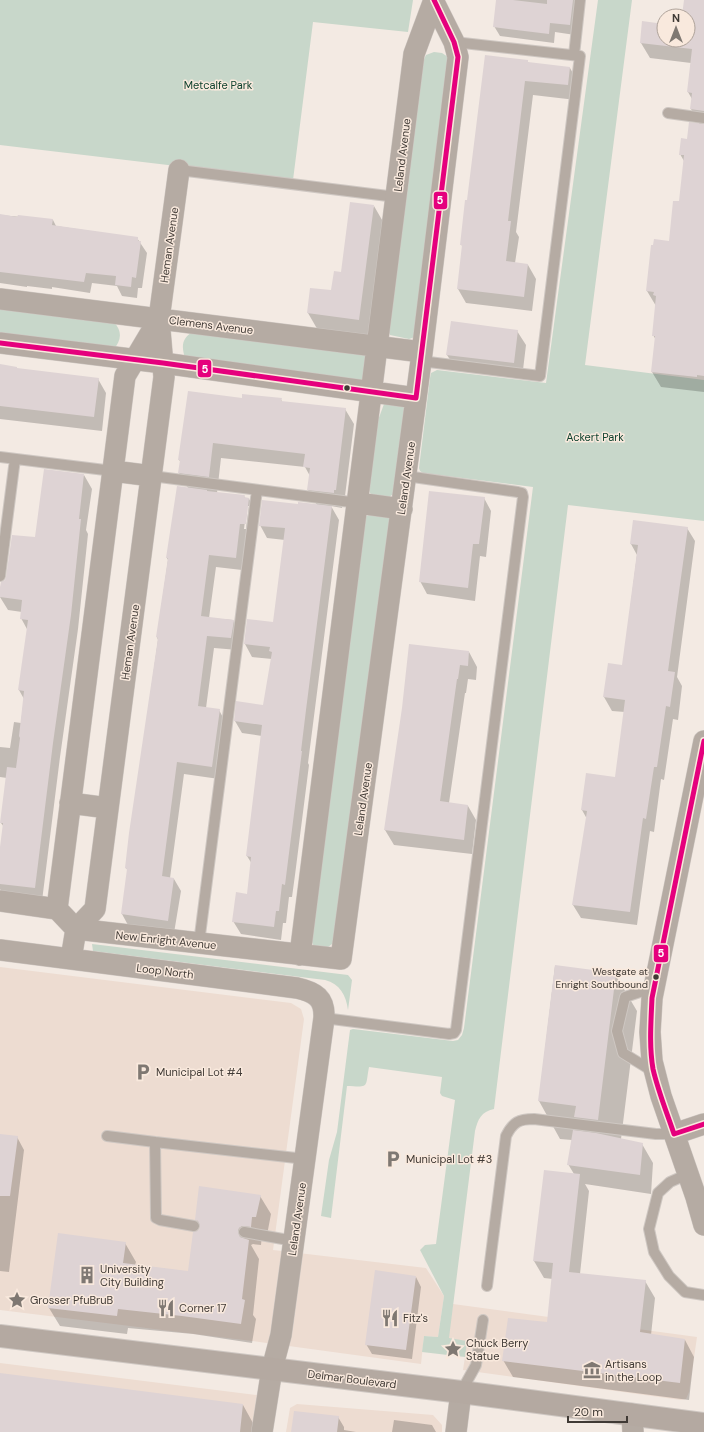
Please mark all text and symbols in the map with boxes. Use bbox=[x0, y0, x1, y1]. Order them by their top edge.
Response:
north arrow bbox=[656, 8, 696, 48]
text: N bbox=[672, 11, 680, 25]
park label: Metcalfe Park bbox=[184, 78, 253, 92]
street label: Leland Avenue bbox=[391, 118, 413, 192]
line badge: 5 bbox=[433, 191, 448, 210]
text: 5 bbox=[437, 193, 444, 207]
street label: Heman Avenue bbox=[157, 206, 181, 284]
street label: Clemens Avenue bbox=[168, 313, 254, 337]
line badge: 5 bbox=[197, 359, 212, 378]
text: 5 bbox=[202, 362, 209, 376]
unlabelled marker bbox=[342, 383, 352, 393]
park label: Ackert Park bbox=[566, 430, 624, 444]
street label: Leland Avenue bbox=[394, 441, 418, 515]
street label: Heman Avenue bbox=[118, 603, 142, 681]
street label: Leland Avenue bbox=[351, 762, 375, 836]
street label: New Enright Avenue bbox=[115, 928, 217, 952]
line badge: 5 bbox=[653, 944, 669, 963]
text: 5 bbox=[658, 946, 665, 960]
street label: Loop North bbox=[136, 961, 194, 981]
place label: Westgate at Enright Southbound bbox=[556, 965, 648, 991]
marker: Westgate at Enright Southbound bbox=[651, 972, 661, 982]
parking icon: Municipal Lot #4 bbox=[133, 1062, 153, 1082]
place label: Municipal Lot #4 bbox=[156, 1065, 243, 1079]
parking icon: Municipal Lot #3 bbox=[383, 1149, 403, 1169]
place label: Municipal Lot #3 bbox=[406, 1152, 492, 1166]
street label: Leland Avenue bbox=[285, 1182, 309, 1256]
place label: University City Building bbox=[100, 1262, 164, 1289]
building icon: University City Building bbox=[77, 1265, 97, 1285]
place icon: Grosser PfuBruB bbox=[7, 1290, 27, 1310]
place label: Grosser PfuBruB bbox=[30, 1293, 113, 1307]
restaurant icon: Corner 17 bbox=[156, 1298, 176, 1318]
place label: Corner 17 bbox=[179, 1301, 226, 1315]
restaurant icon: Fitz's bbox=[380, 1308, 400, 1328]
place label: Fitz's bbox=[403, 1311, 428, 1325]
place label: Chuck Berry Statue bbox=[466, 1336, 528, 1363]
place icon: Chuck Berry Statue bbox=[443, 1339, 463, 1359]
place label: Artisans in the Loop bbox=[605, 1357, 662, 1384]
museum icon: Artisans in the Loop bbox=[582, 1360, 602, 1380]
street label: Delmar Boulevard bbox=[307, 1367, 397, 1391]
scale bar bbox=[568, 1398, 627, 1424]
text: 20 m bbox=[574, 1404, 603, 1420]

